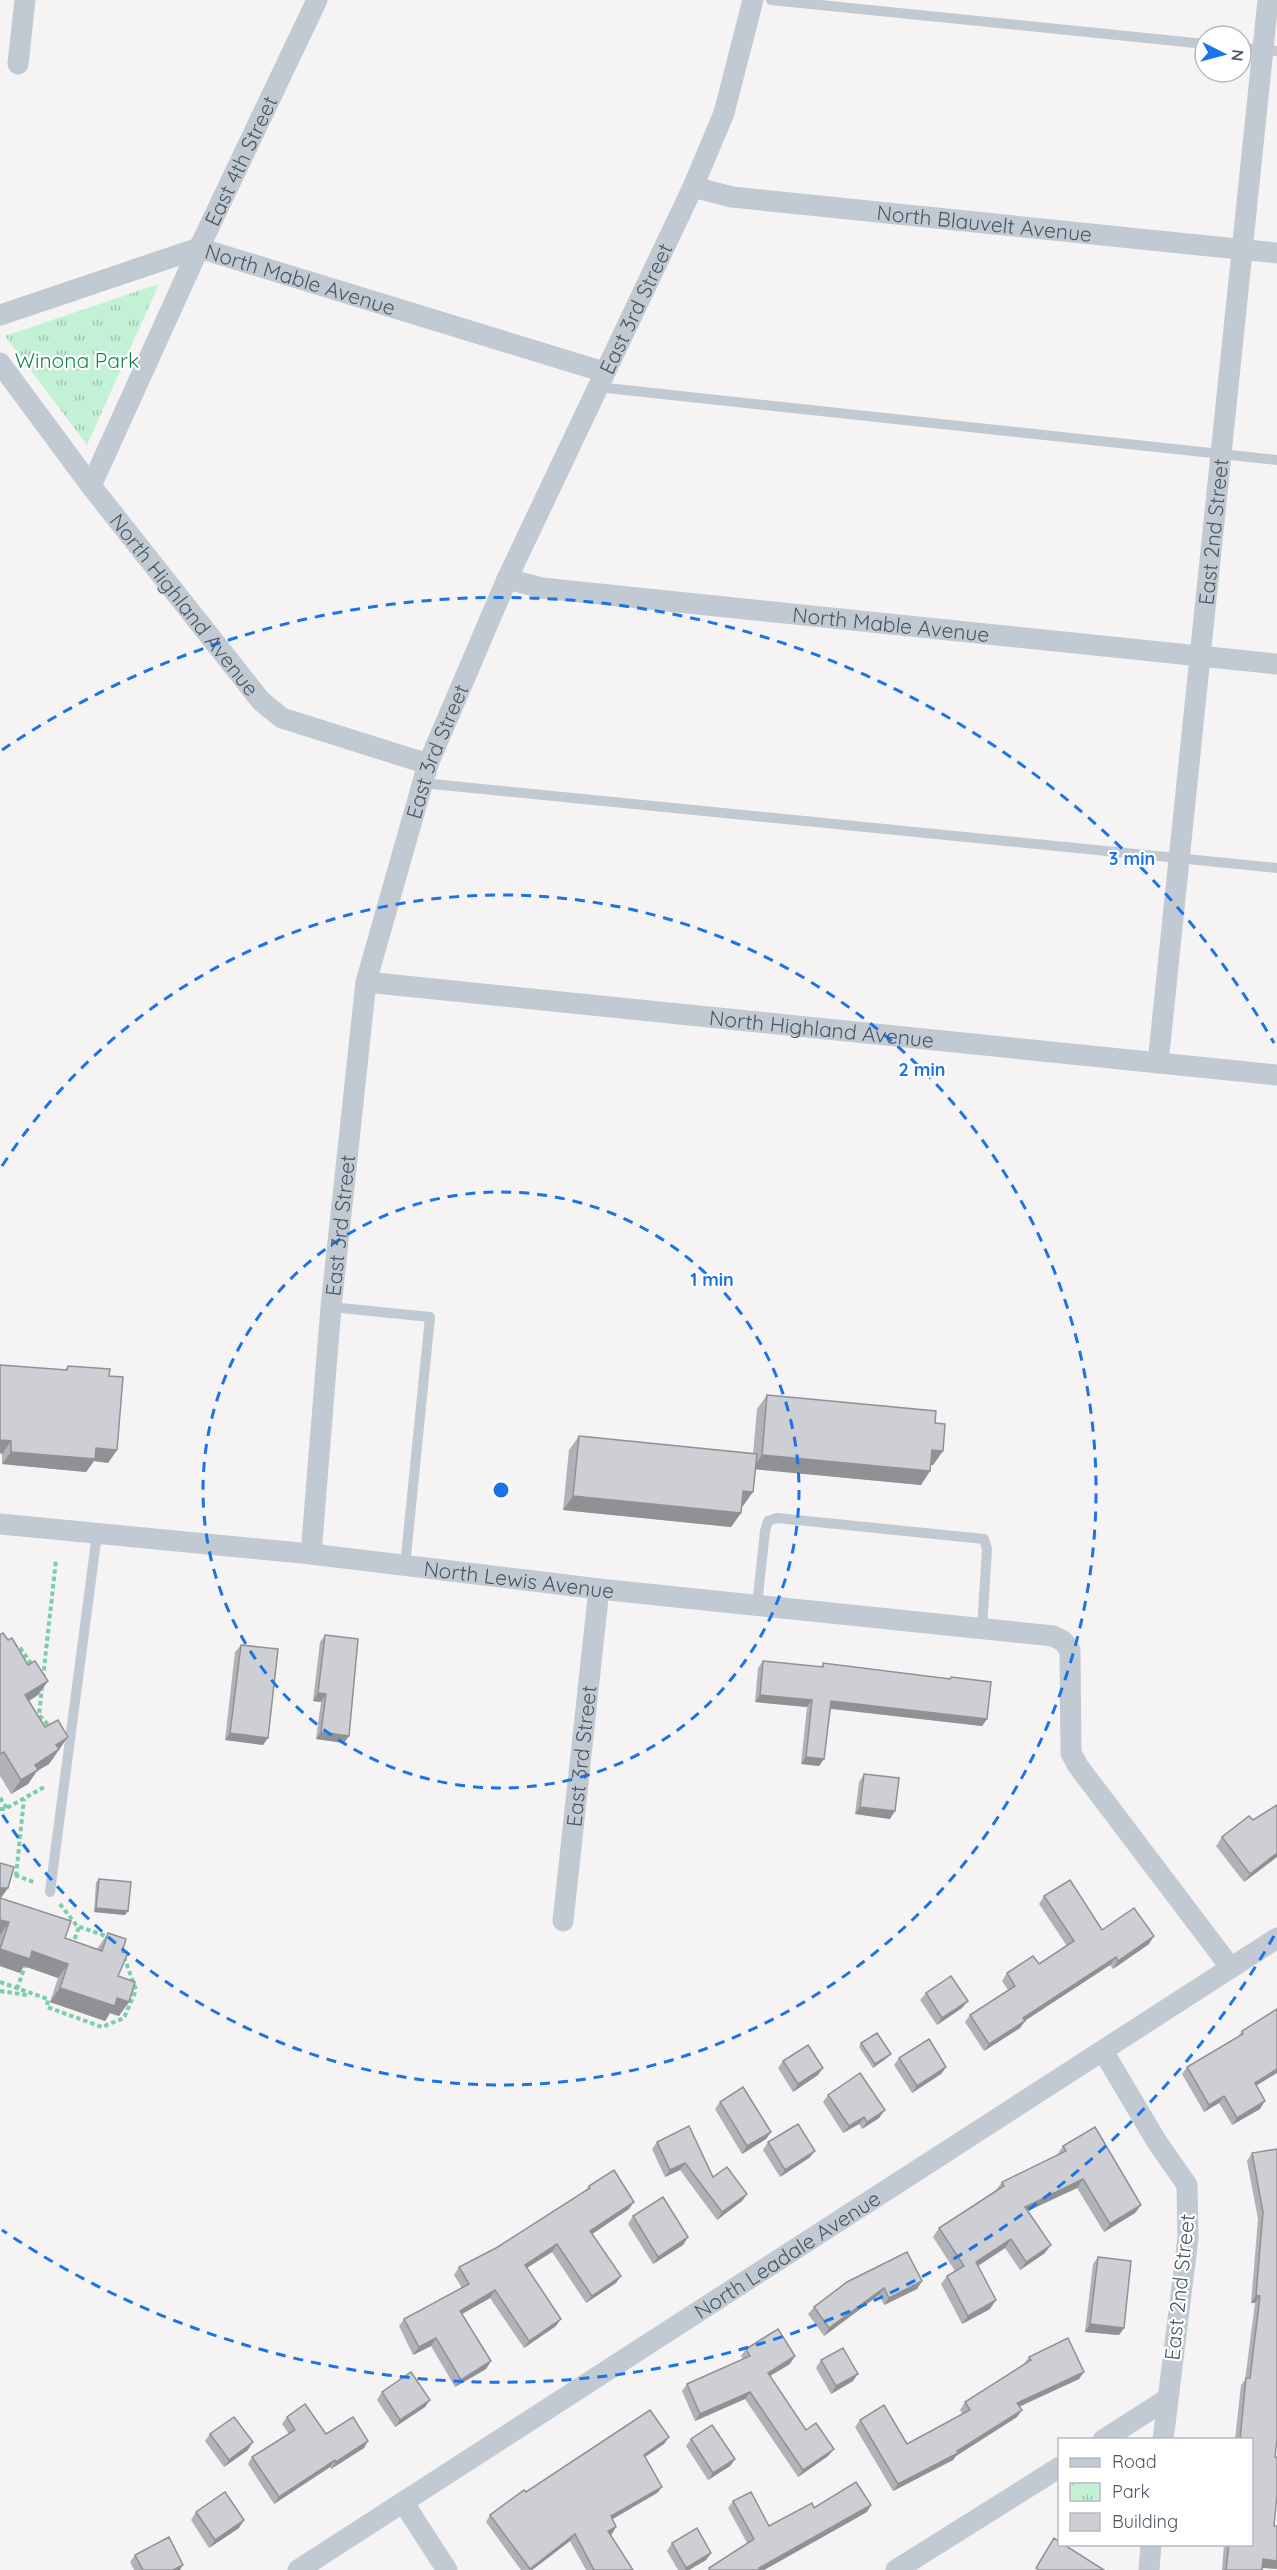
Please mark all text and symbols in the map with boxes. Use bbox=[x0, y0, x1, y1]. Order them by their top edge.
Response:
north arrow bbox=[1193, 24, 1253, 84]
text: N bbox=[1227, 49, 1248, 62]
street label: East 4th Street bbox=[199, 92, 282, 230]
street label: North Blauvelt Avenue bbox=[876, 199, 1093, 247]
street label: North Mable Avenue bbox=[202, 238, 399, 320]
street label: East 3rd Street bbox=[593, 239, 678, 378]
park label: Winona Park bbox=[15, 347, 139, 373]
street label: East 2nd Street bbox=[1192, 457, 1233, 606]
street label: North Highland Avenue bbox=[104, 508, 265, 701]
street label: North Mable Avenue bbox=[791, 601, 991, 647]
street label: East 3rd Street bbox=[400, 680, 474, 822]
text: 3 min bbox=[1109, 847, 1155, 870]
street label: North Highland Avenue bbox=[708, 1004, 935, 1053]
text: 2 min bbox=[899, 1058, 945, 1081]
street label: East 3rd Street bbox=[319, 1153, 360, 1297]
text: 1 min bbox=[690, 1268, 734, 1291]
centre of rings bbox=[491, 1480, 511, 1500]
street label: North Lewis Avenue bbox=[422, 1555, 616, 1604]
street label: East 3rd Street bbox=[560, 1684, 601, 1828]
street label: North Leadale Avenue bbox=[689, 2185, 885, 2324]
street label: East 2nd Street bbox=[1158, 2213, 1200, 2361]
legend bbox=[1058, 2438, 1253, 2546]
text: Road bbox=[1112, 2450, 1157, 2473]
text: Park bbox=[1112, 2480, 1150, 2503]
text: Building bbox=[1112, 2510, 1178, 2533]

